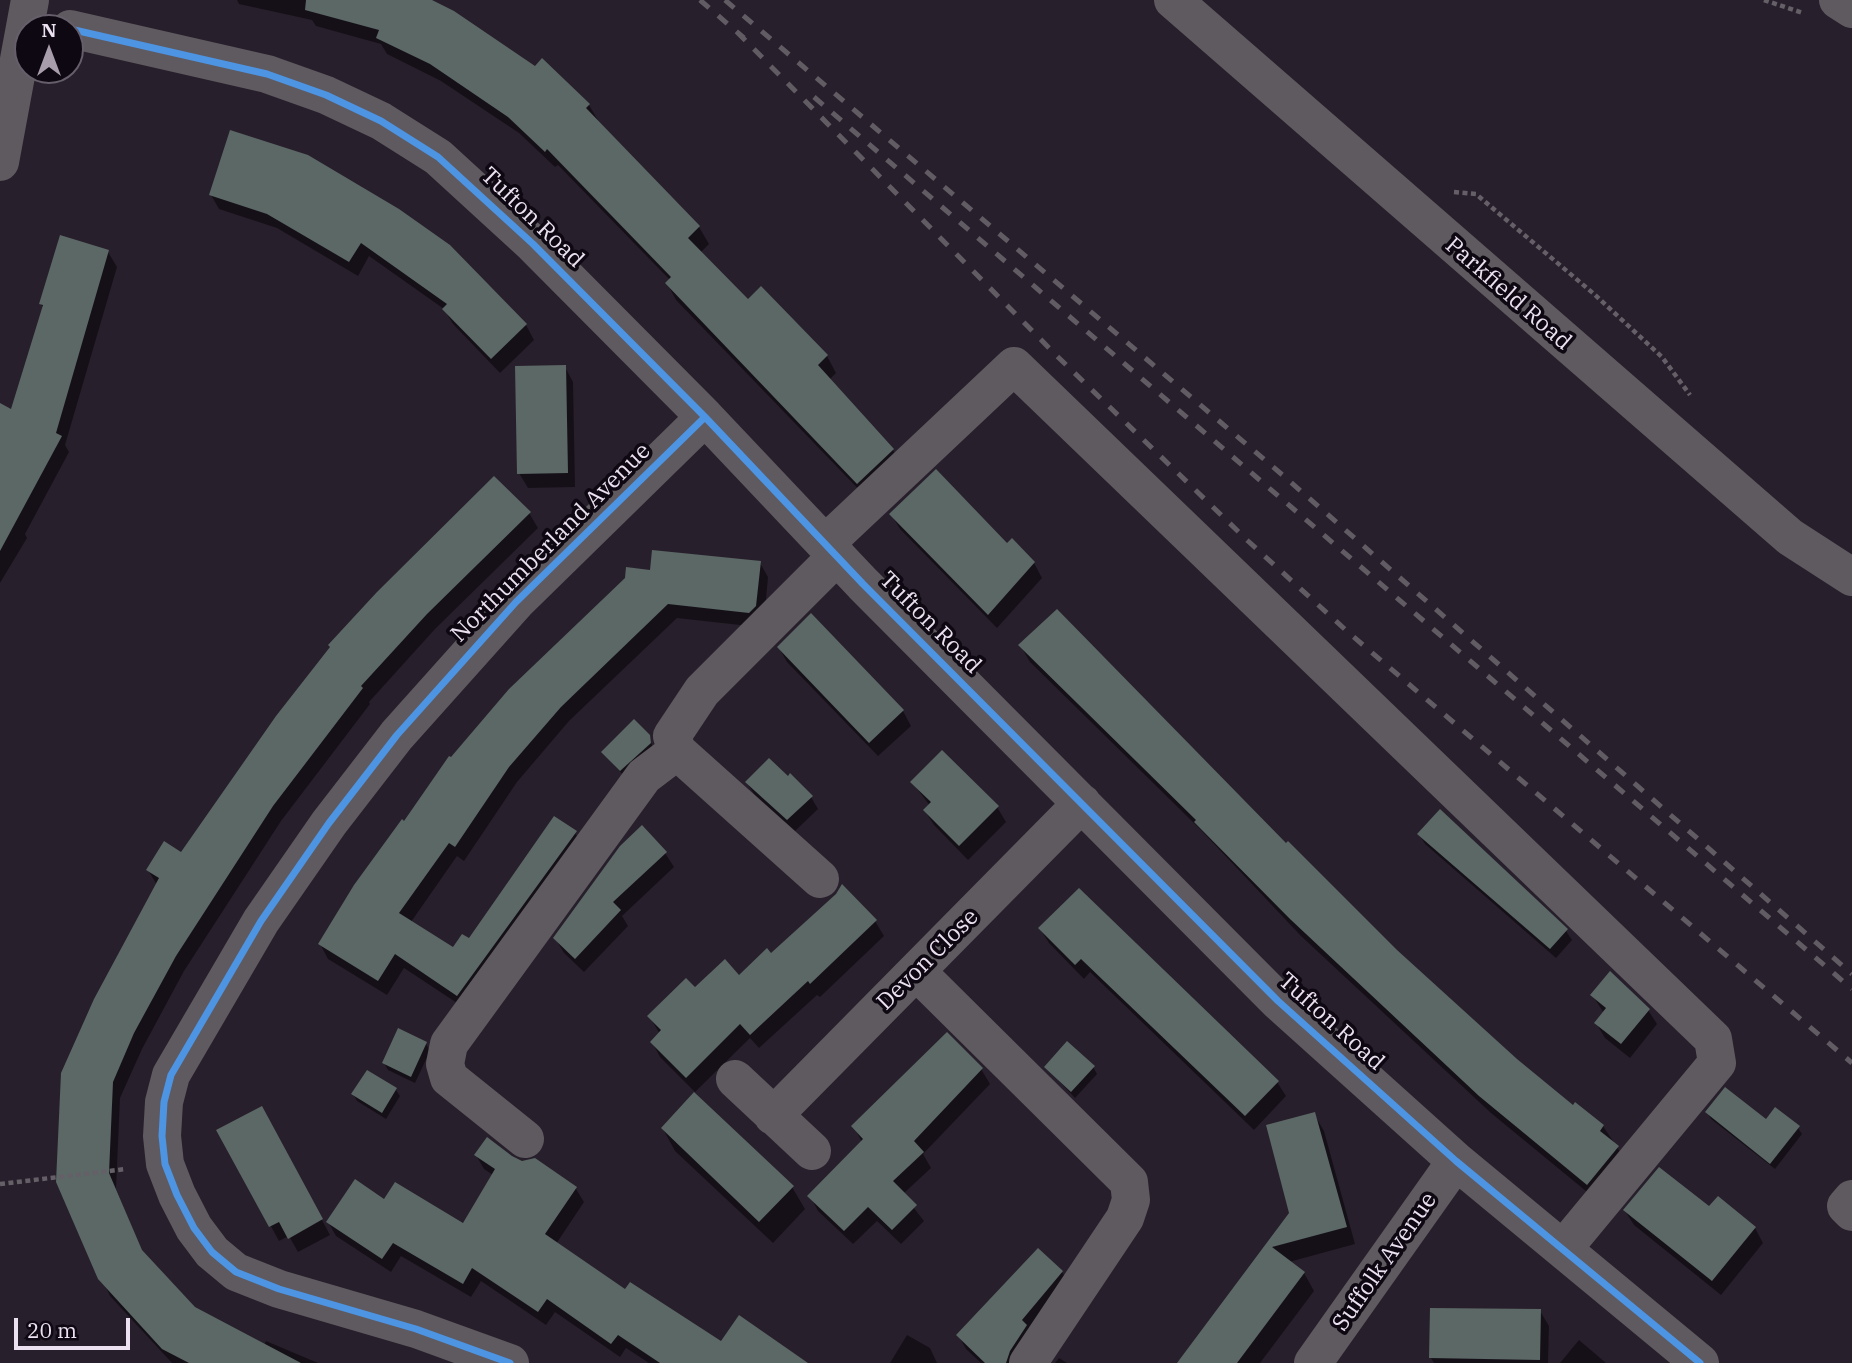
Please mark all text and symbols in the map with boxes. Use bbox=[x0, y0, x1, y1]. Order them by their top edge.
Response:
north arrow bbox=[14, 14, 84, 84]
text: N bbox=[41, 18, 57, 42]
street label: Tufton Road bbox=[475, 162, 589, 274]
street label: Parkfield Road bbox=[1439, 232, 1577, 356]
street label: Northumberland Avenue bbox=[446, 438, 656, 648]
street label: Tufton Road bbox=[873, 566, 987, 680]
street label: Devon Close bbox=[872, 904, 984, 1016]
street label: Tufton Road bbox=[1272, 967, 1390, 1077]
street label: Suffolk Avenue bbox=[1327, 1187, 1443, 1337]
scale bar bbox=[18, 1304, 133, 1348]
text: 20 m bbox=[27, 1316, 77, 1344]

